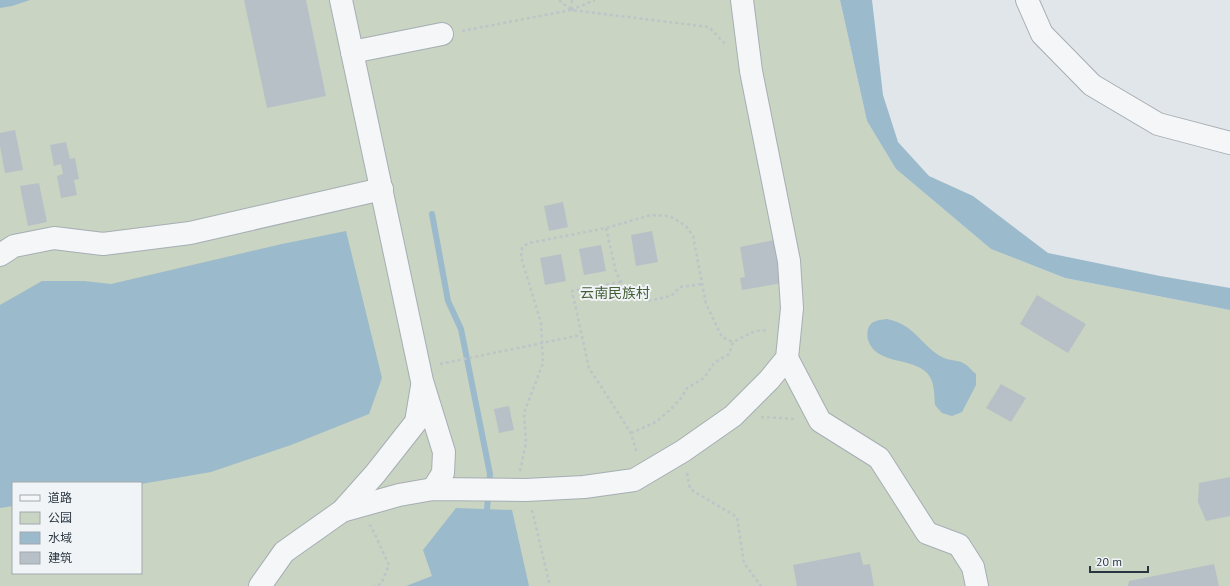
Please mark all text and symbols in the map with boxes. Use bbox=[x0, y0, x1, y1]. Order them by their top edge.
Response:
park label: 云南民族村 bbox=[580, 284, 650, 302]
legend bbox=[12, 482, 142, 574]
text: 道路 bbox=[48, 490, 72, 505]
text: 公园 bbox=[48, 510, 72, 525]
text: 水域 bbox=[48, 530, 72, 545]
scale bar bbox=[1090, 548, 1148, 574]
text: 建筑 bbox=[48, 550, 72, 565]
text: 20 m bbox=[1096, 554, 1122, 569]

